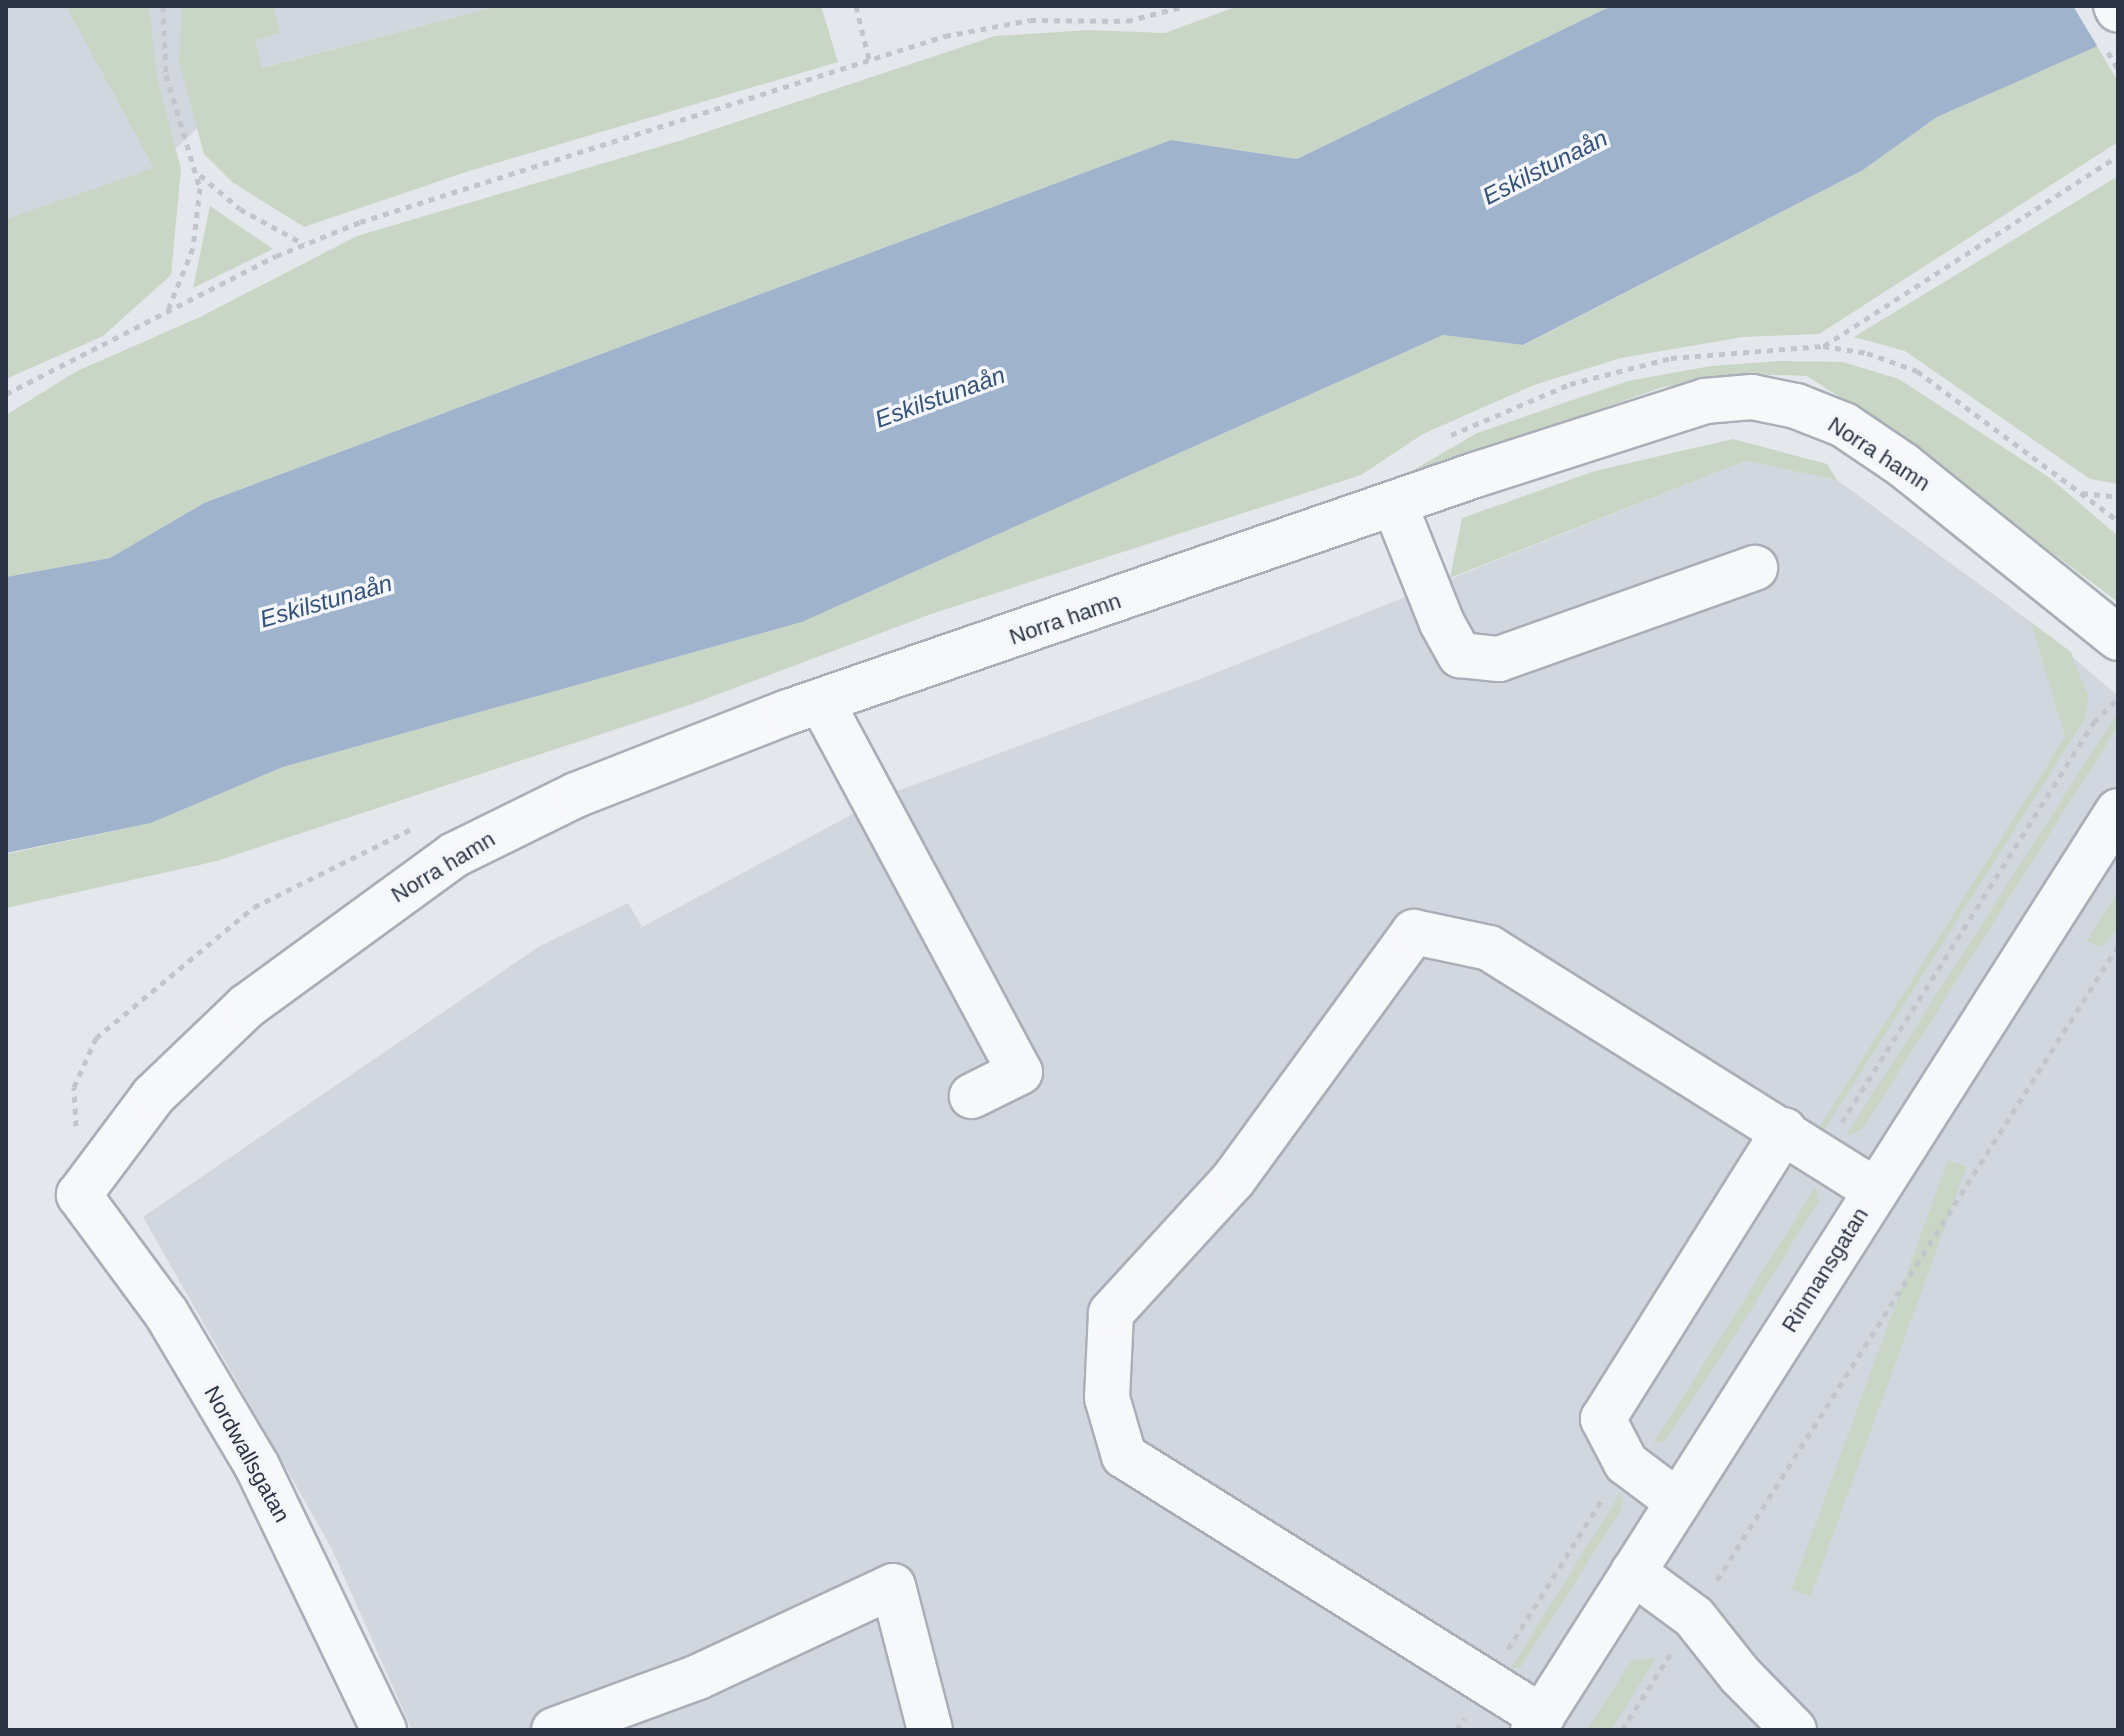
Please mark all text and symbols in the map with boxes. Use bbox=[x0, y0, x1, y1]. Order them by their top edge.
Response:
water label: Eskilstunaån bbox=[1478, 123, 1612, 211]
water label: Eskilstunaån bbox=[871, 360, 1009, 434]
street label: Norra hamn bbox=[1823, 411, 1935, 497]
water label: Eskilstunaån bbox=[257, 568, 395, 634]
street label: Norra hamn bbox=[1006, 588, 1124, 650]
street label: Norra hamn bbox=[386, 826, 500, 908]
street label: Rinmansgatan bbox=[1776, 1203, 1874, 1337]
street label: Nordwallsgatan bbox=[199, 1381, 295, 1527]

